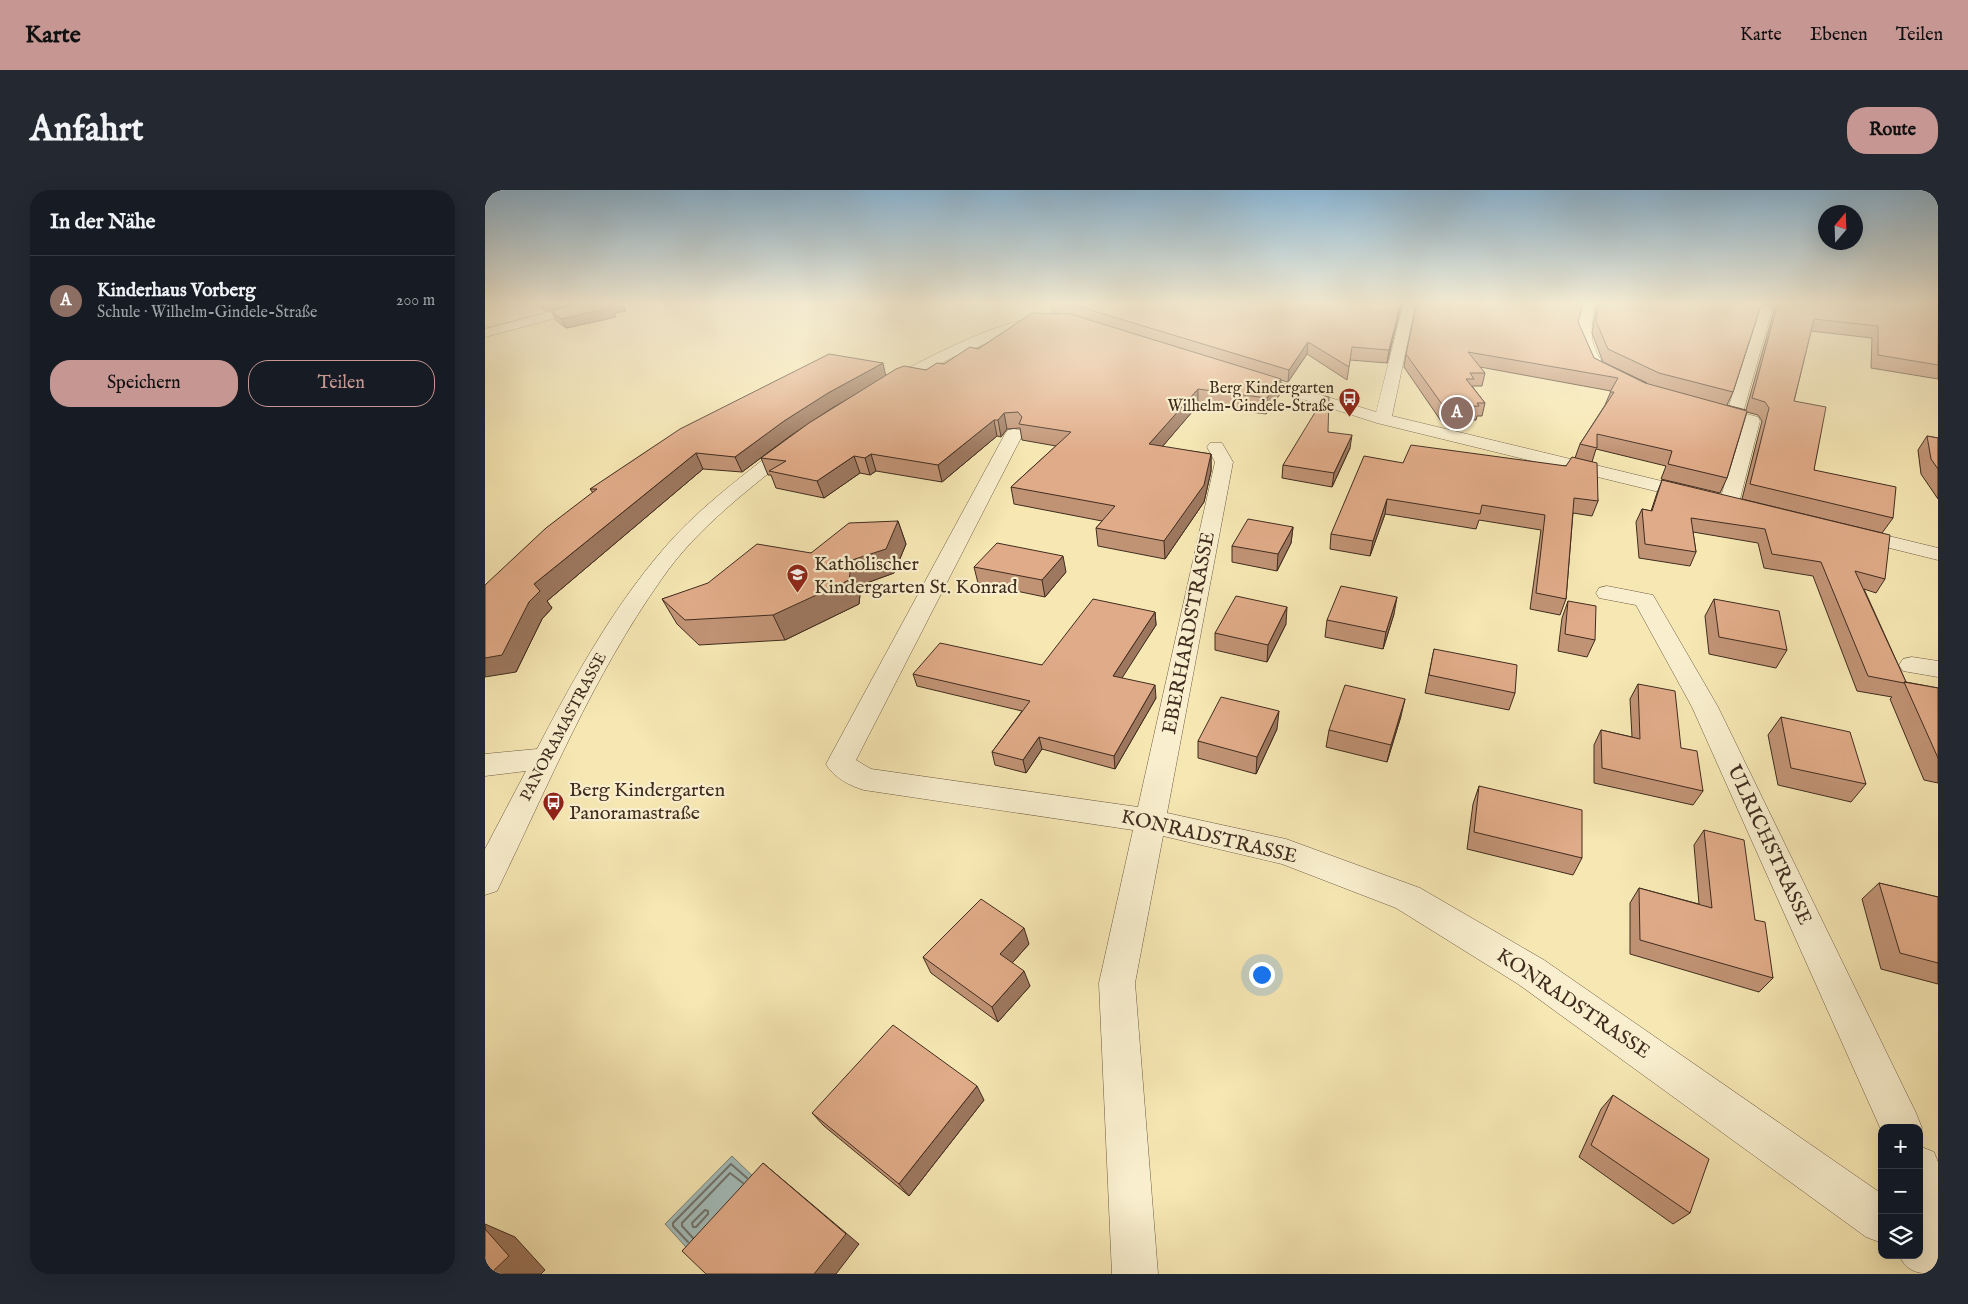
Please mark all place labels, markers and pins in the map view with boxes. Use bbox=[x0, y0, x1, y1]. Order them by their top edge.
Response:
place label: Berg Kindergarten Wilhelm-Gindele-Straße bbox=[1168, 379, 1334, 417]
bus stop icon: Berg Kindergarten Wilhelm-Gindele-Straße bbox=[1338, 386, 1362, 417]
pin: A bbox=[1441, 394, 1473, 432]
place label: Katholischer Kindergarten St. Konrad bbox=[814, 552, 1018, 600]
school or university icon: Katholischer Kindergarten St. Konrad bbox=[786, 563, 810, 594]
place label: Berg Kindergarten Panoramastraße bbox=[569, 778, 726, 826]
bus stop icon: Berg Kindergarten Panoramastraße bbox=[541, 790, 565, 821]

